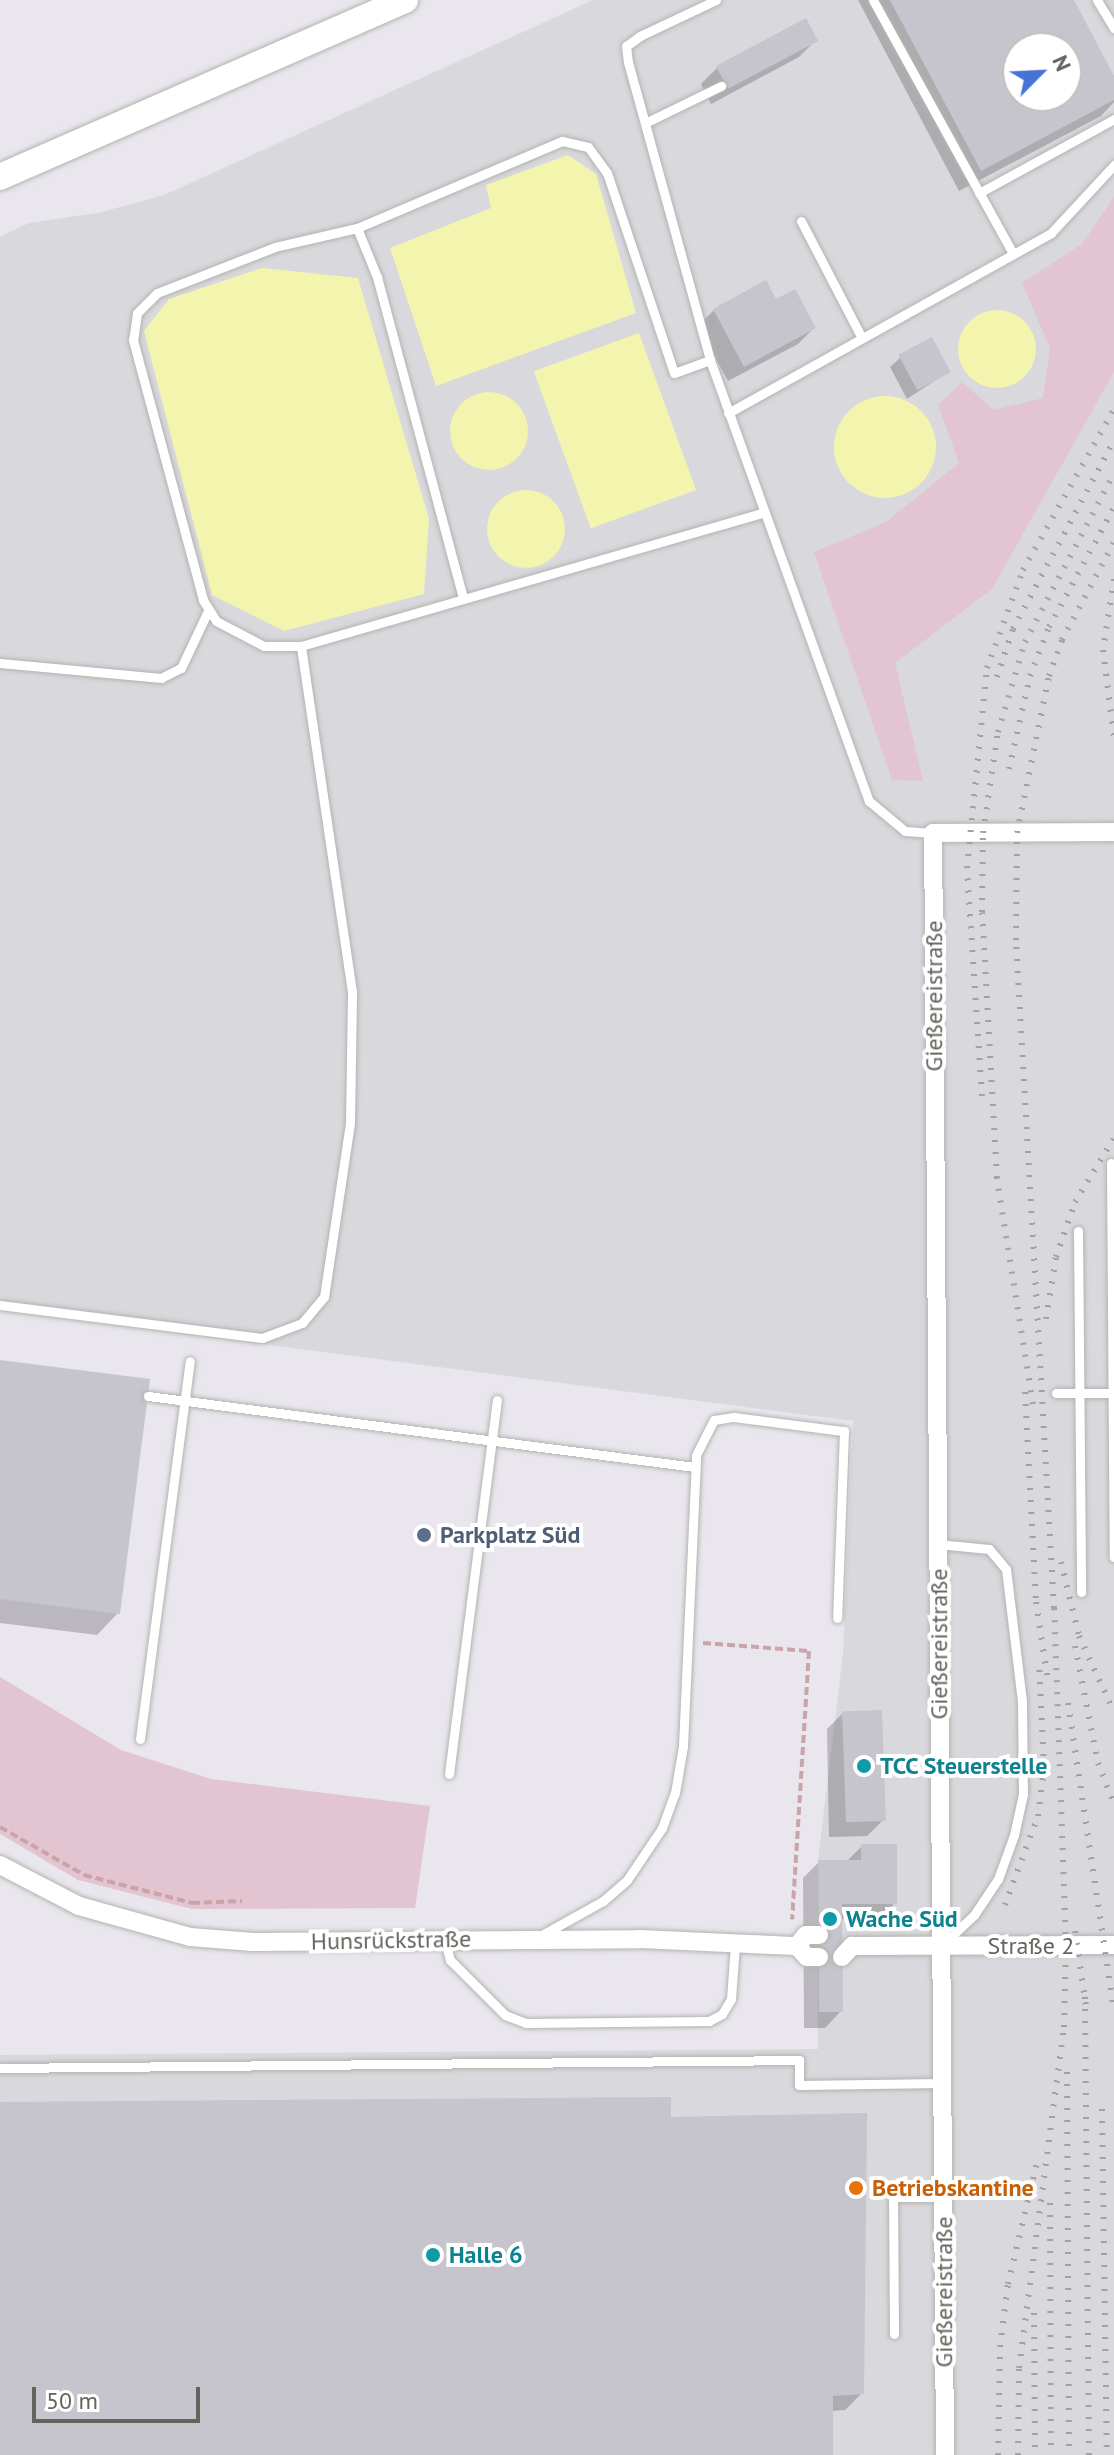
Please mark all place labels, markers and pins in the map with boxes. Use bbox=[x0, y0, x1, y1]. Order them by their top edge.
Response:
place label: Parkplatz Süd bbox=[440, 1521, 581, 1549]
marker: Parkplatz Süd bbox=[415, 1526, 433, 1544]
place label: TCC Steuerstelle bbox=[880, 1752, 1048, 1780]
marker: TCC Steuerstelle bbox=[855, 1757, 873, 1775]
place label: Wache Süd bbox=[846, 1905, 958, 1933]
marker: Wache Süd bbox=[821, 1910, 839, 1928]
place label: Betriebskantine bbox=[872, 2174, 1034, 2202]
marker: Betriebskantine bbox=[847, 2179, 865, 2197]
place label: Halle 6 bbox=[449, 2241, 523, 2269]
marker: Halle 6 bbox=[424, 2246, 442, 2264]

